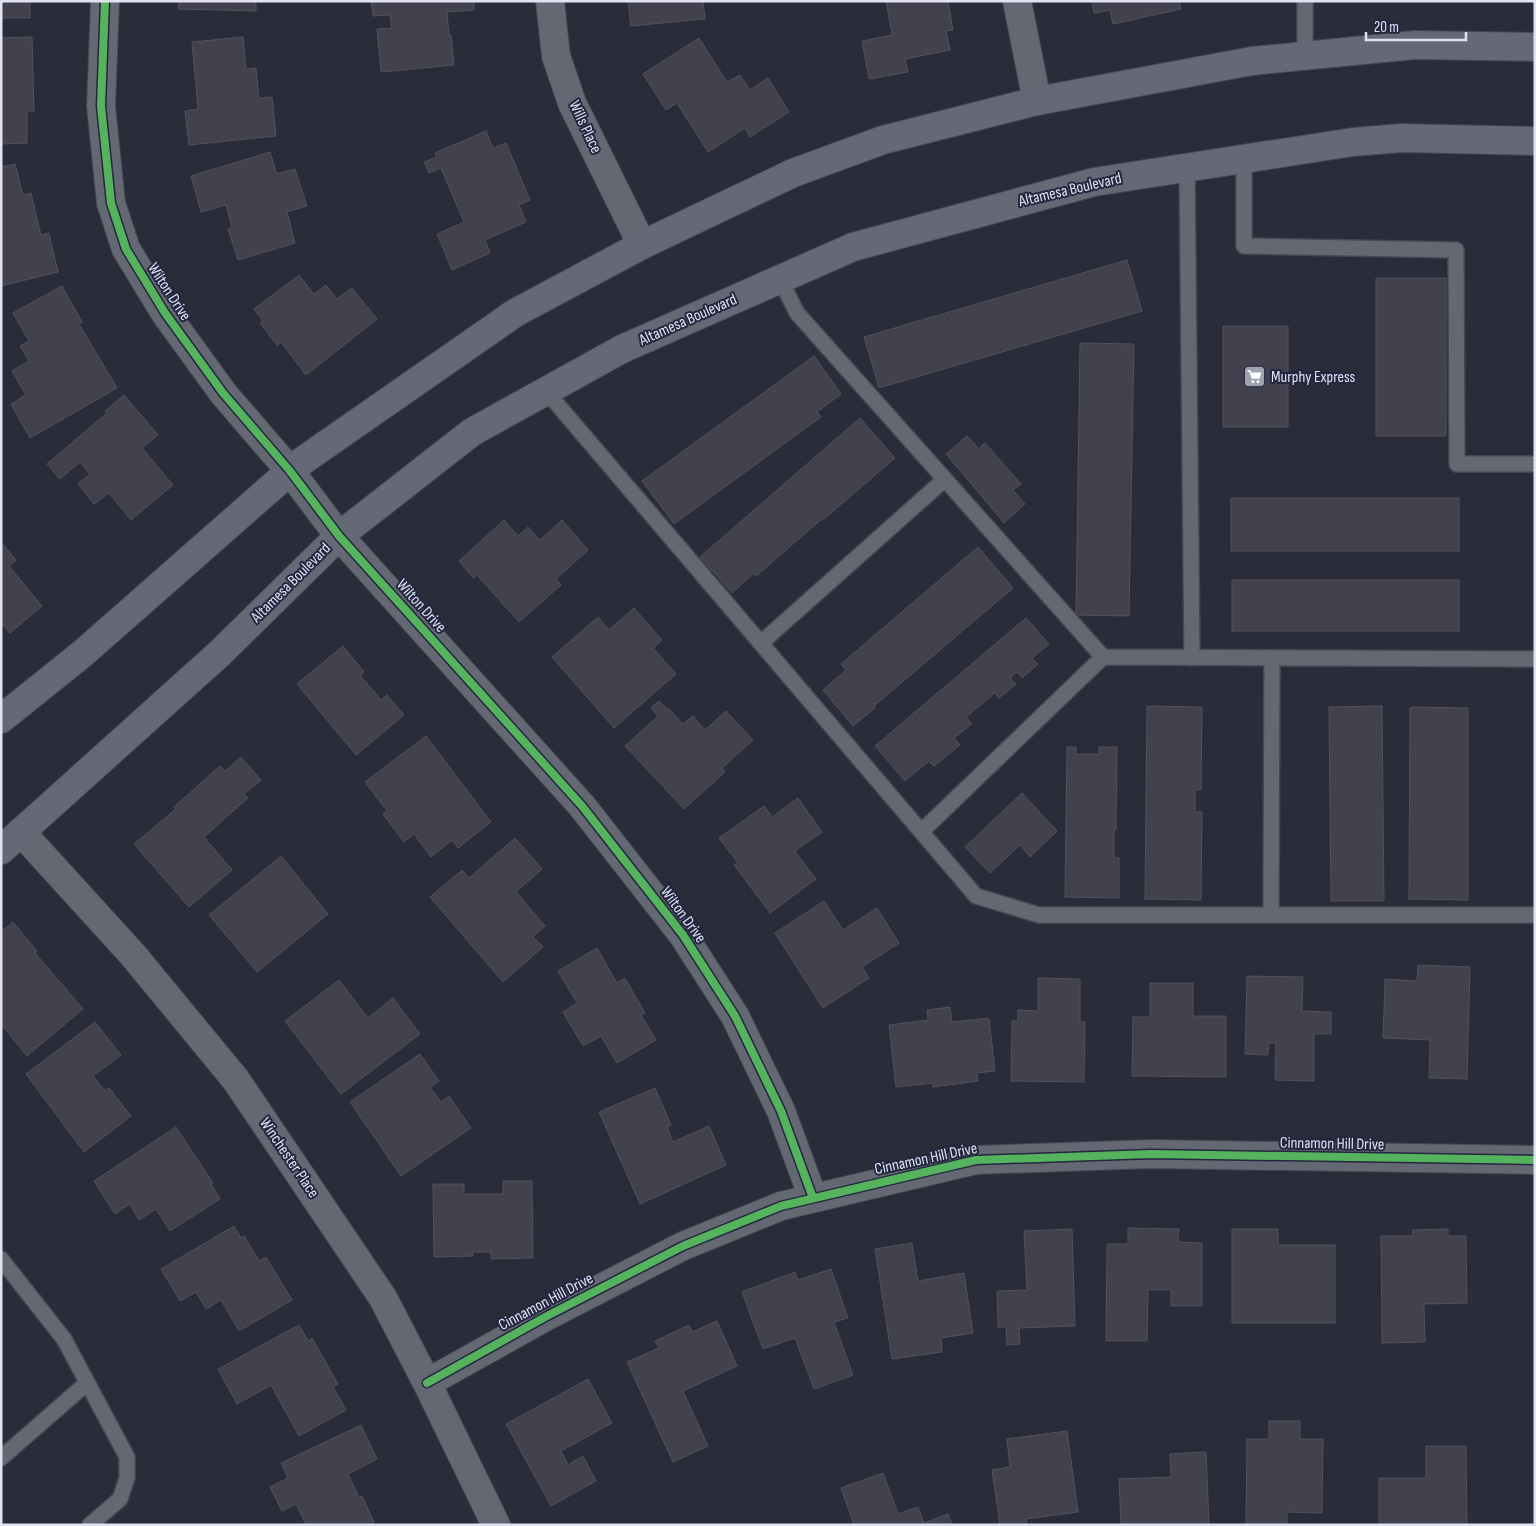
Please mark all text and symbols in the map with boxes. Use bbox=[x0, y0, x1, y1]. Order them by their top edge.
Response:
scale bar bbox=[1366, 10, 1466, 42]
text: 20 m bbox=[1374, 18, 1399, 37]
street label: Wills Place bbox=[564, 97, 606, 157]
street label: Altamesa Boulevard bbox=[1016, 169, 1123, 211]
street label: Wilton Drive bbox=[143, 260, 195, 324]
street label: Altamesa Boulevard bbox=[635, 290, 740, 350]
supermarket icon: Murphy Express bbox=[1243, 365, 1267, 389]
place label: Murphy Express bbox=[1271, 368, 1355, 387]
street label: Altamesa Boulevard bbox=[246, 539, 335, 628]
street label: Wilton Drive bbox=[392, 575, 450, 637]
street label: Wilton Drive bbox=[656, 883, 710, 947]
street label: Winchester Place bbox=[255, 1114, 323, 1202]
street label: Cinnamon Hill Drive bbox=[1280, 1134, 1384, 1154]
street label: Cinnamon Hill Drive bbox=[873, 1139, 979, 1179]
street label: Cinnamon Hill Drive bbox=[495, 1269, 597, 1335]

